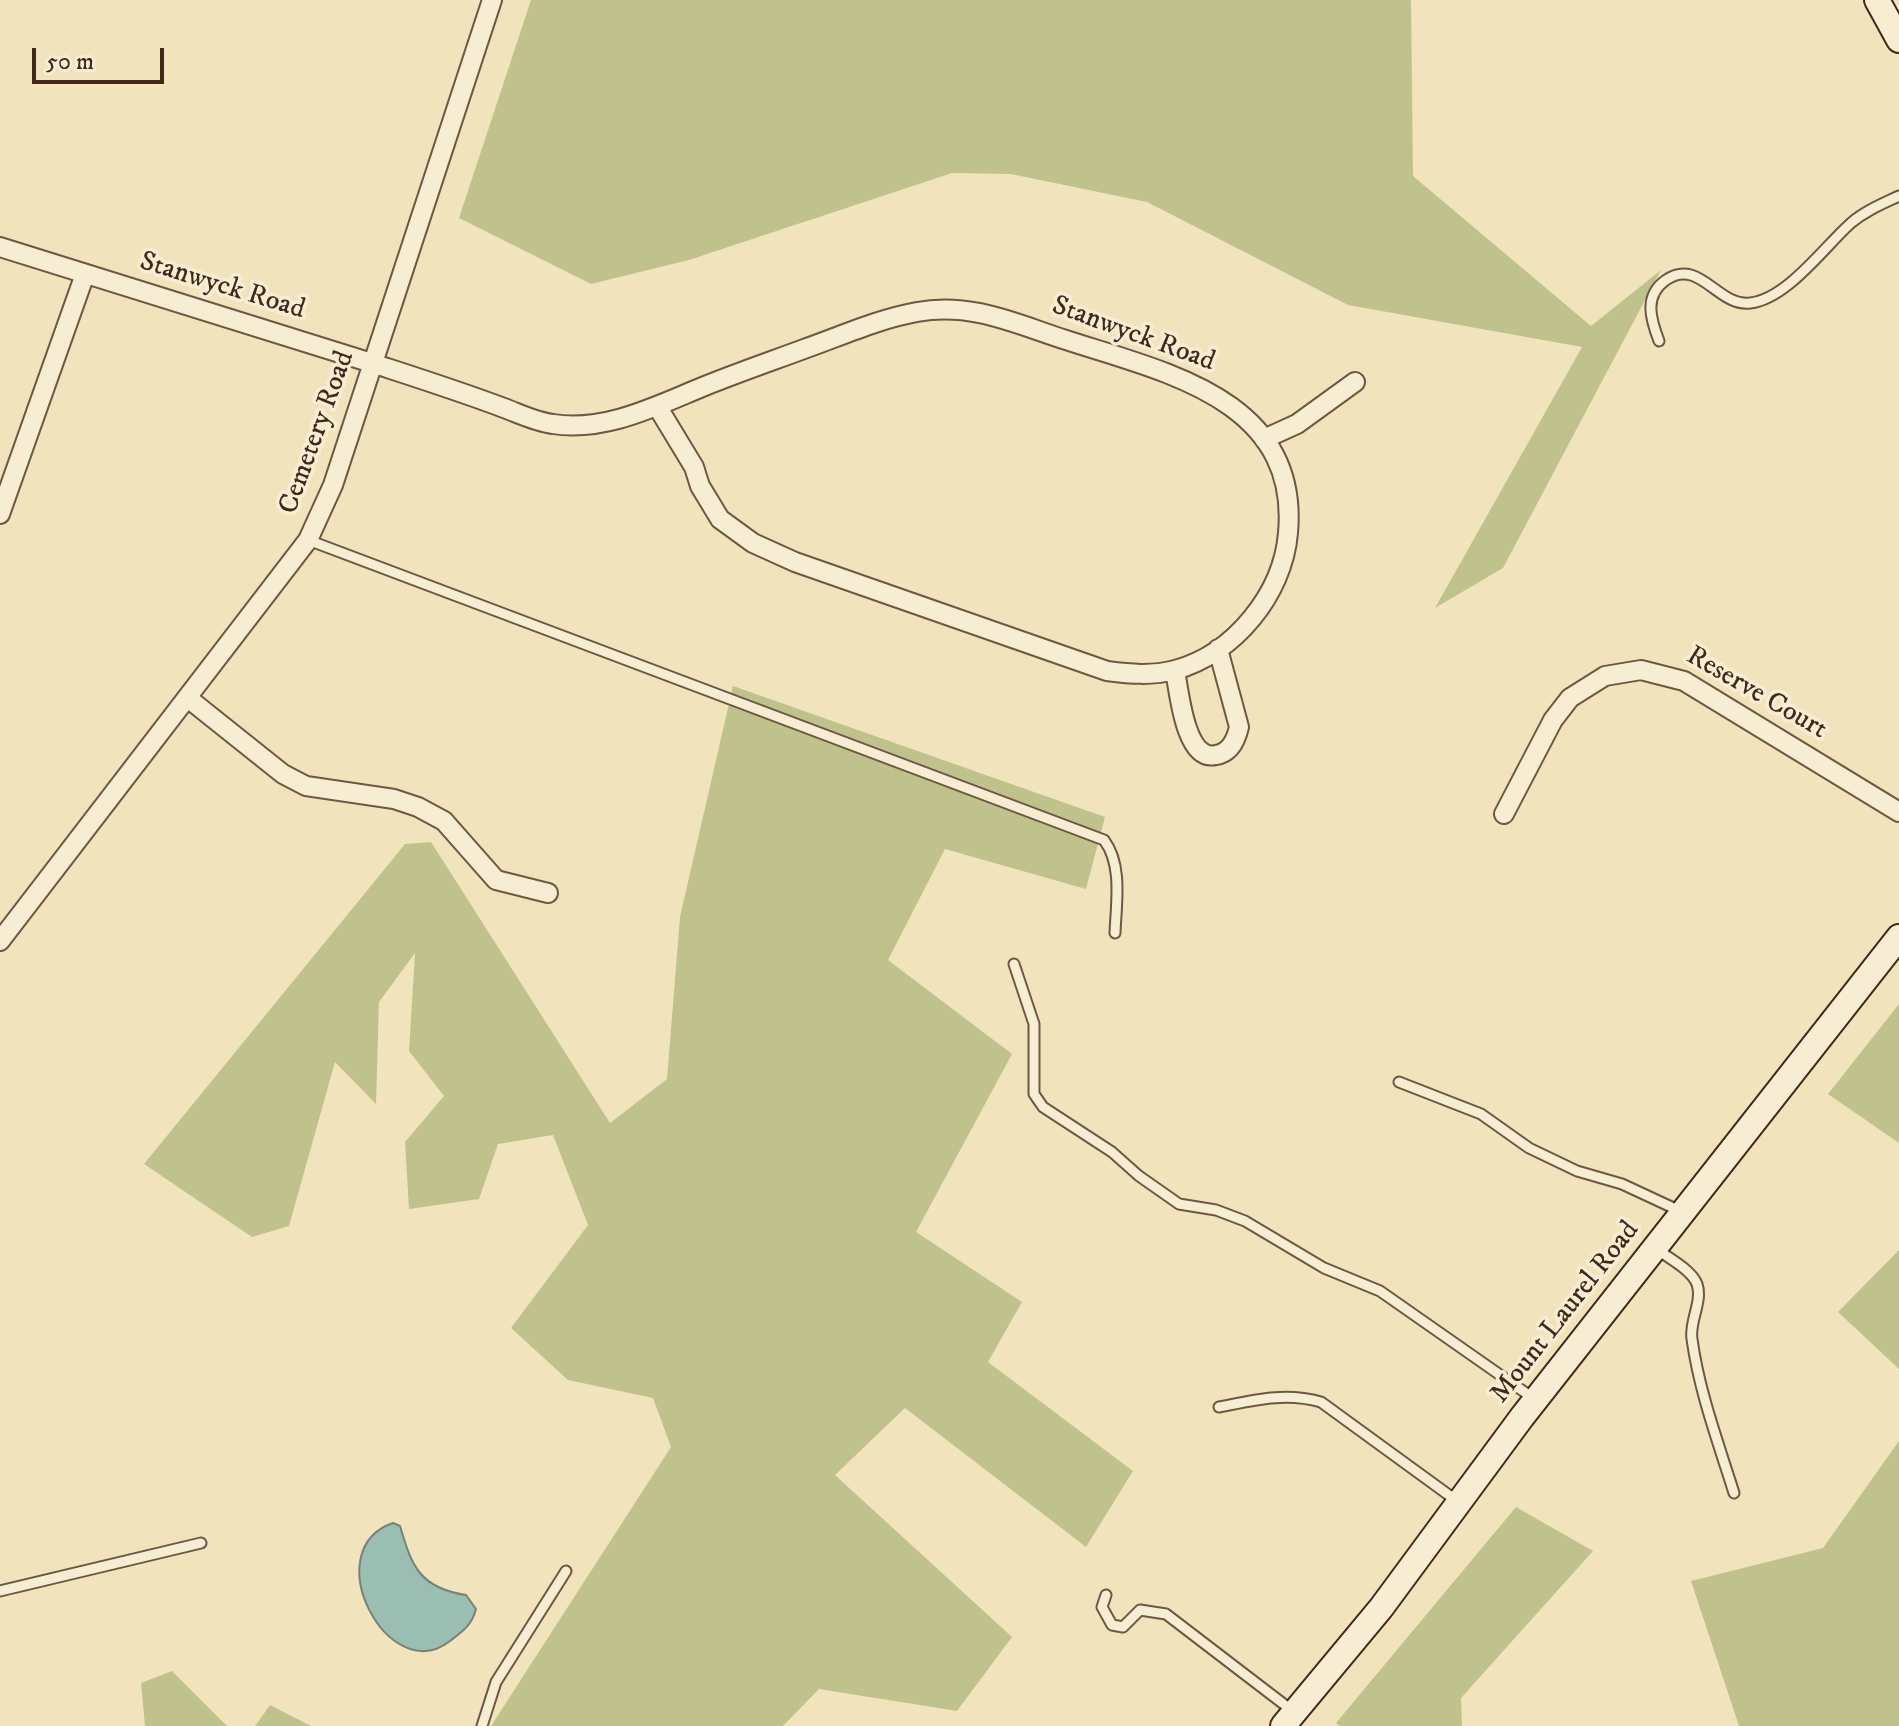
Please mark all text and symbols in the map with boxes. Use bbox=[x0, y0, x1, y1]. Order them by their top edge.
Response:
scale bar bbox=[36, 32, 168, 82]
text: 50 m bbox=[46, 47, 94, 77]
street label: Stanwyck Road bbox=[135, 246, 309, 328]
street label: Stanwyck Road bbox=[1047, 290, 1219, 380]
street label: Cemetery Road bbox=[273, 347, 363, 519]
street label: Reserve Court bbox=[1680, 640, 1832, 748]
street label: Mount Laurel Road bbox=[1484, 1215, 1648, 1411]

